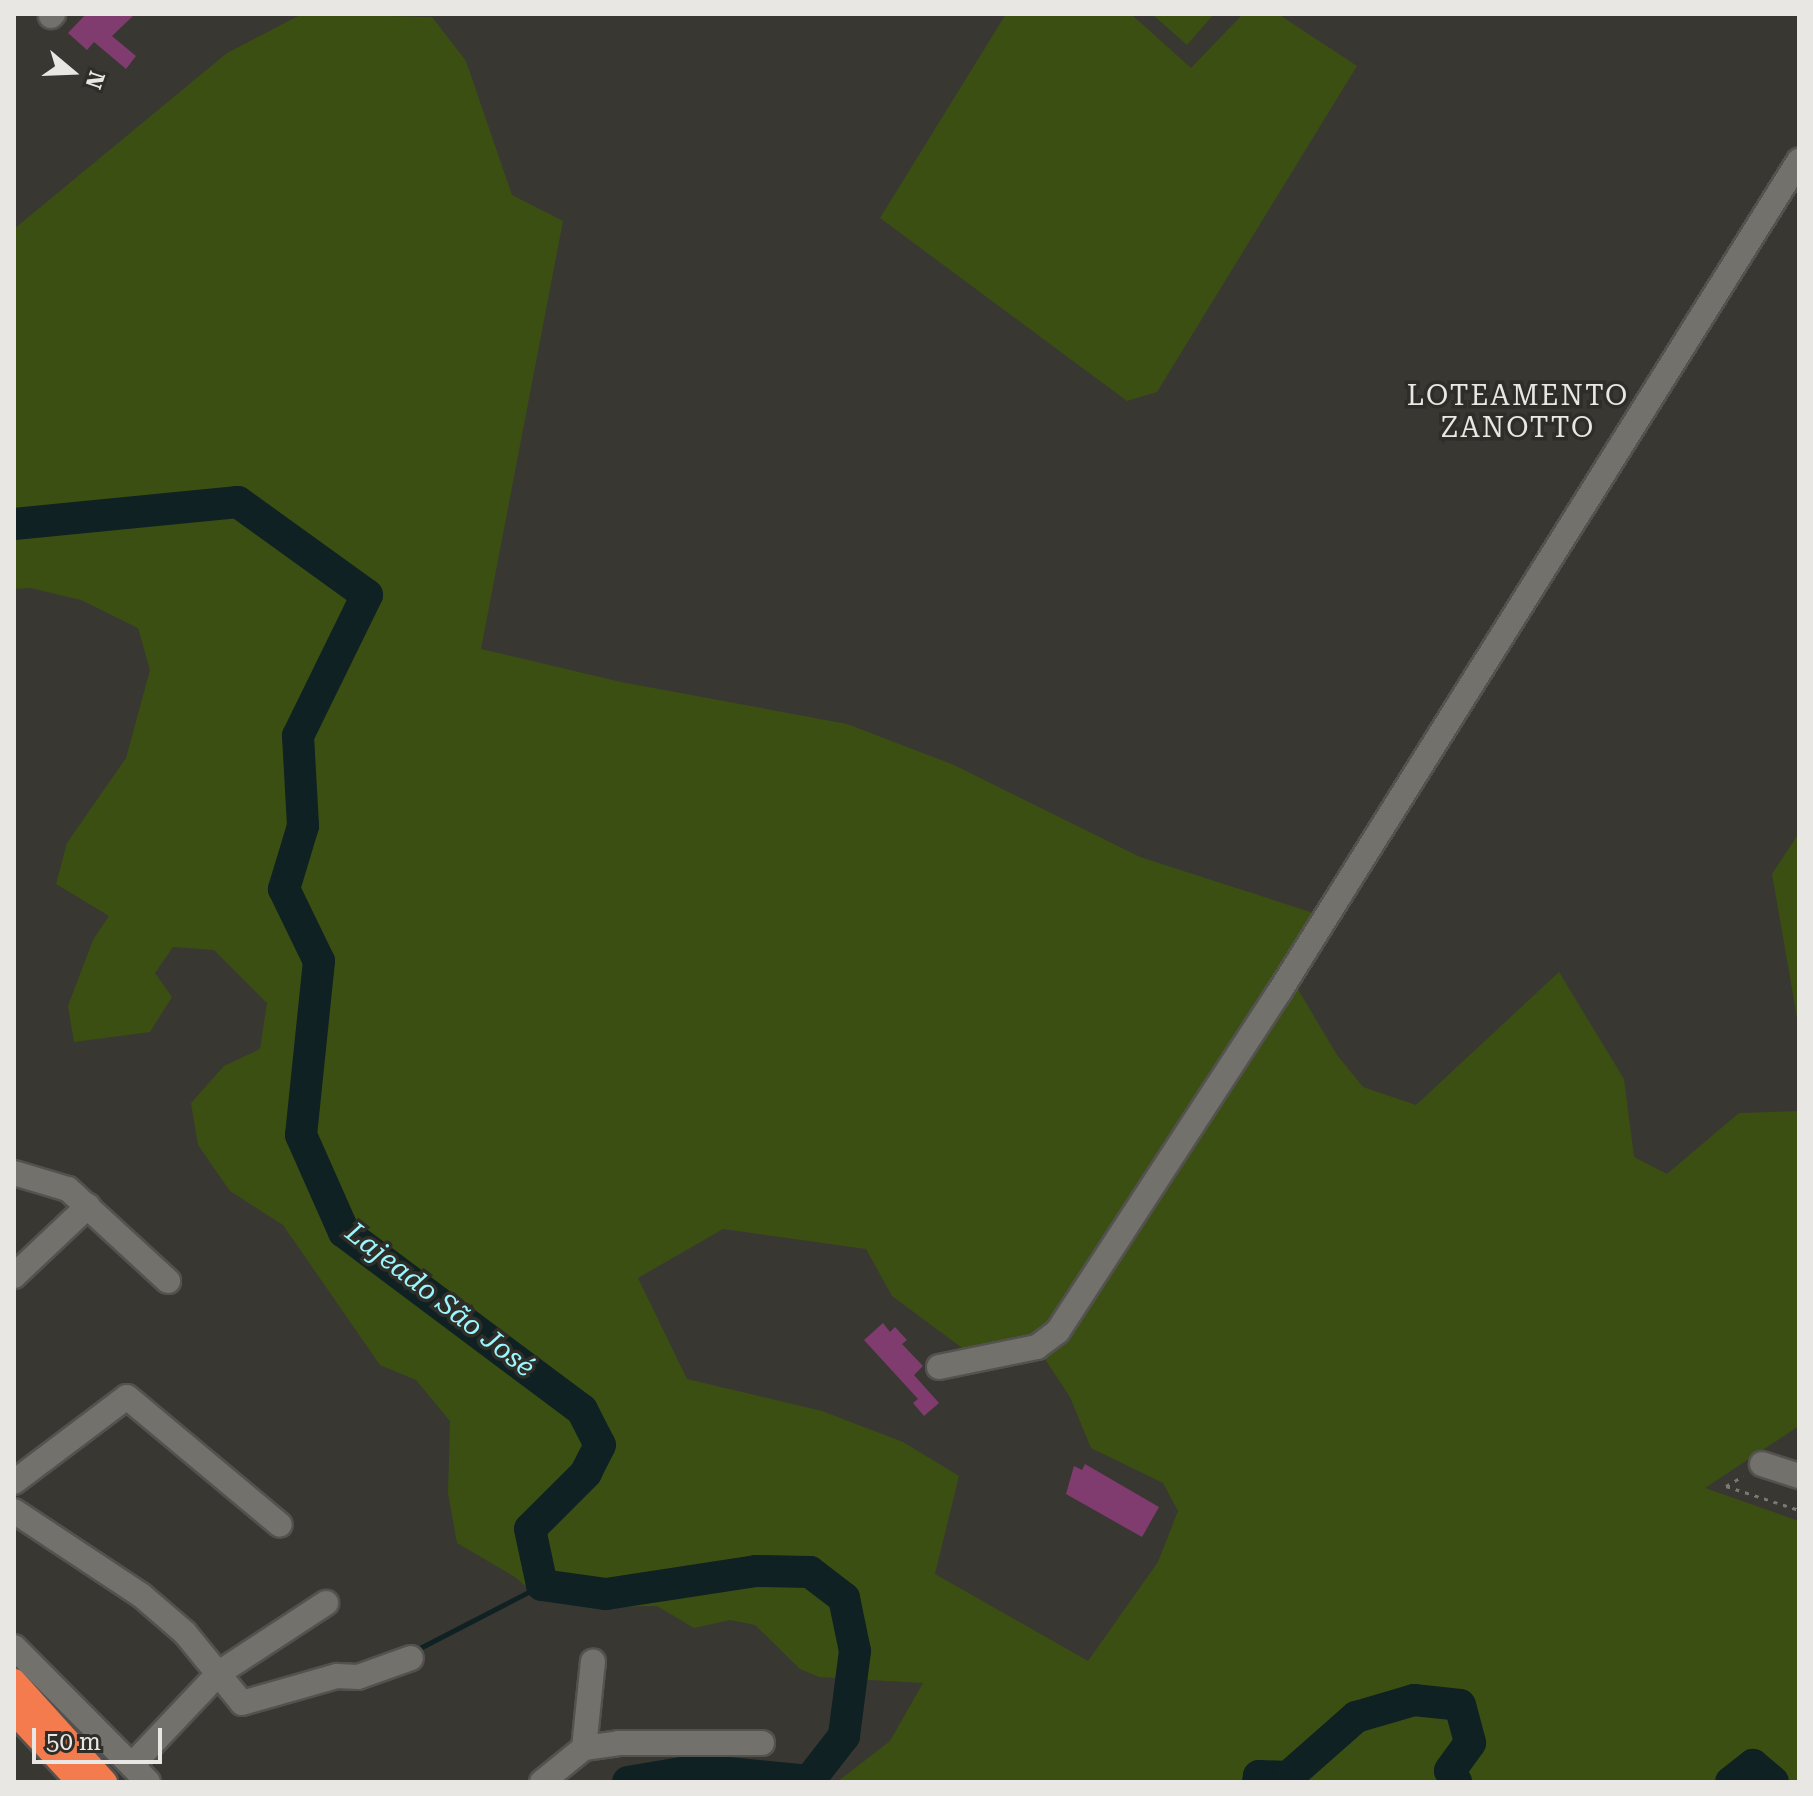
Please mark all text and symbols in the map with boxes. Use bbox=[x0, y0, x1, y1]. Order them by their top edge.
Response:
north arrow bbox=[32, 32, 112, 112]
text: N bbox=[81, 68, 110, 92]
district label: LOTEAMENTO ZANOTTO bbox=[1407, 379, 1629, 445]
water label: Lajeado São José bbox=[339, 1216, 541, 1384]
scale bar bbox=[36, 1712, 166, 1762]
text: 50 m bbox=[46, 1728, 101, 1756]

